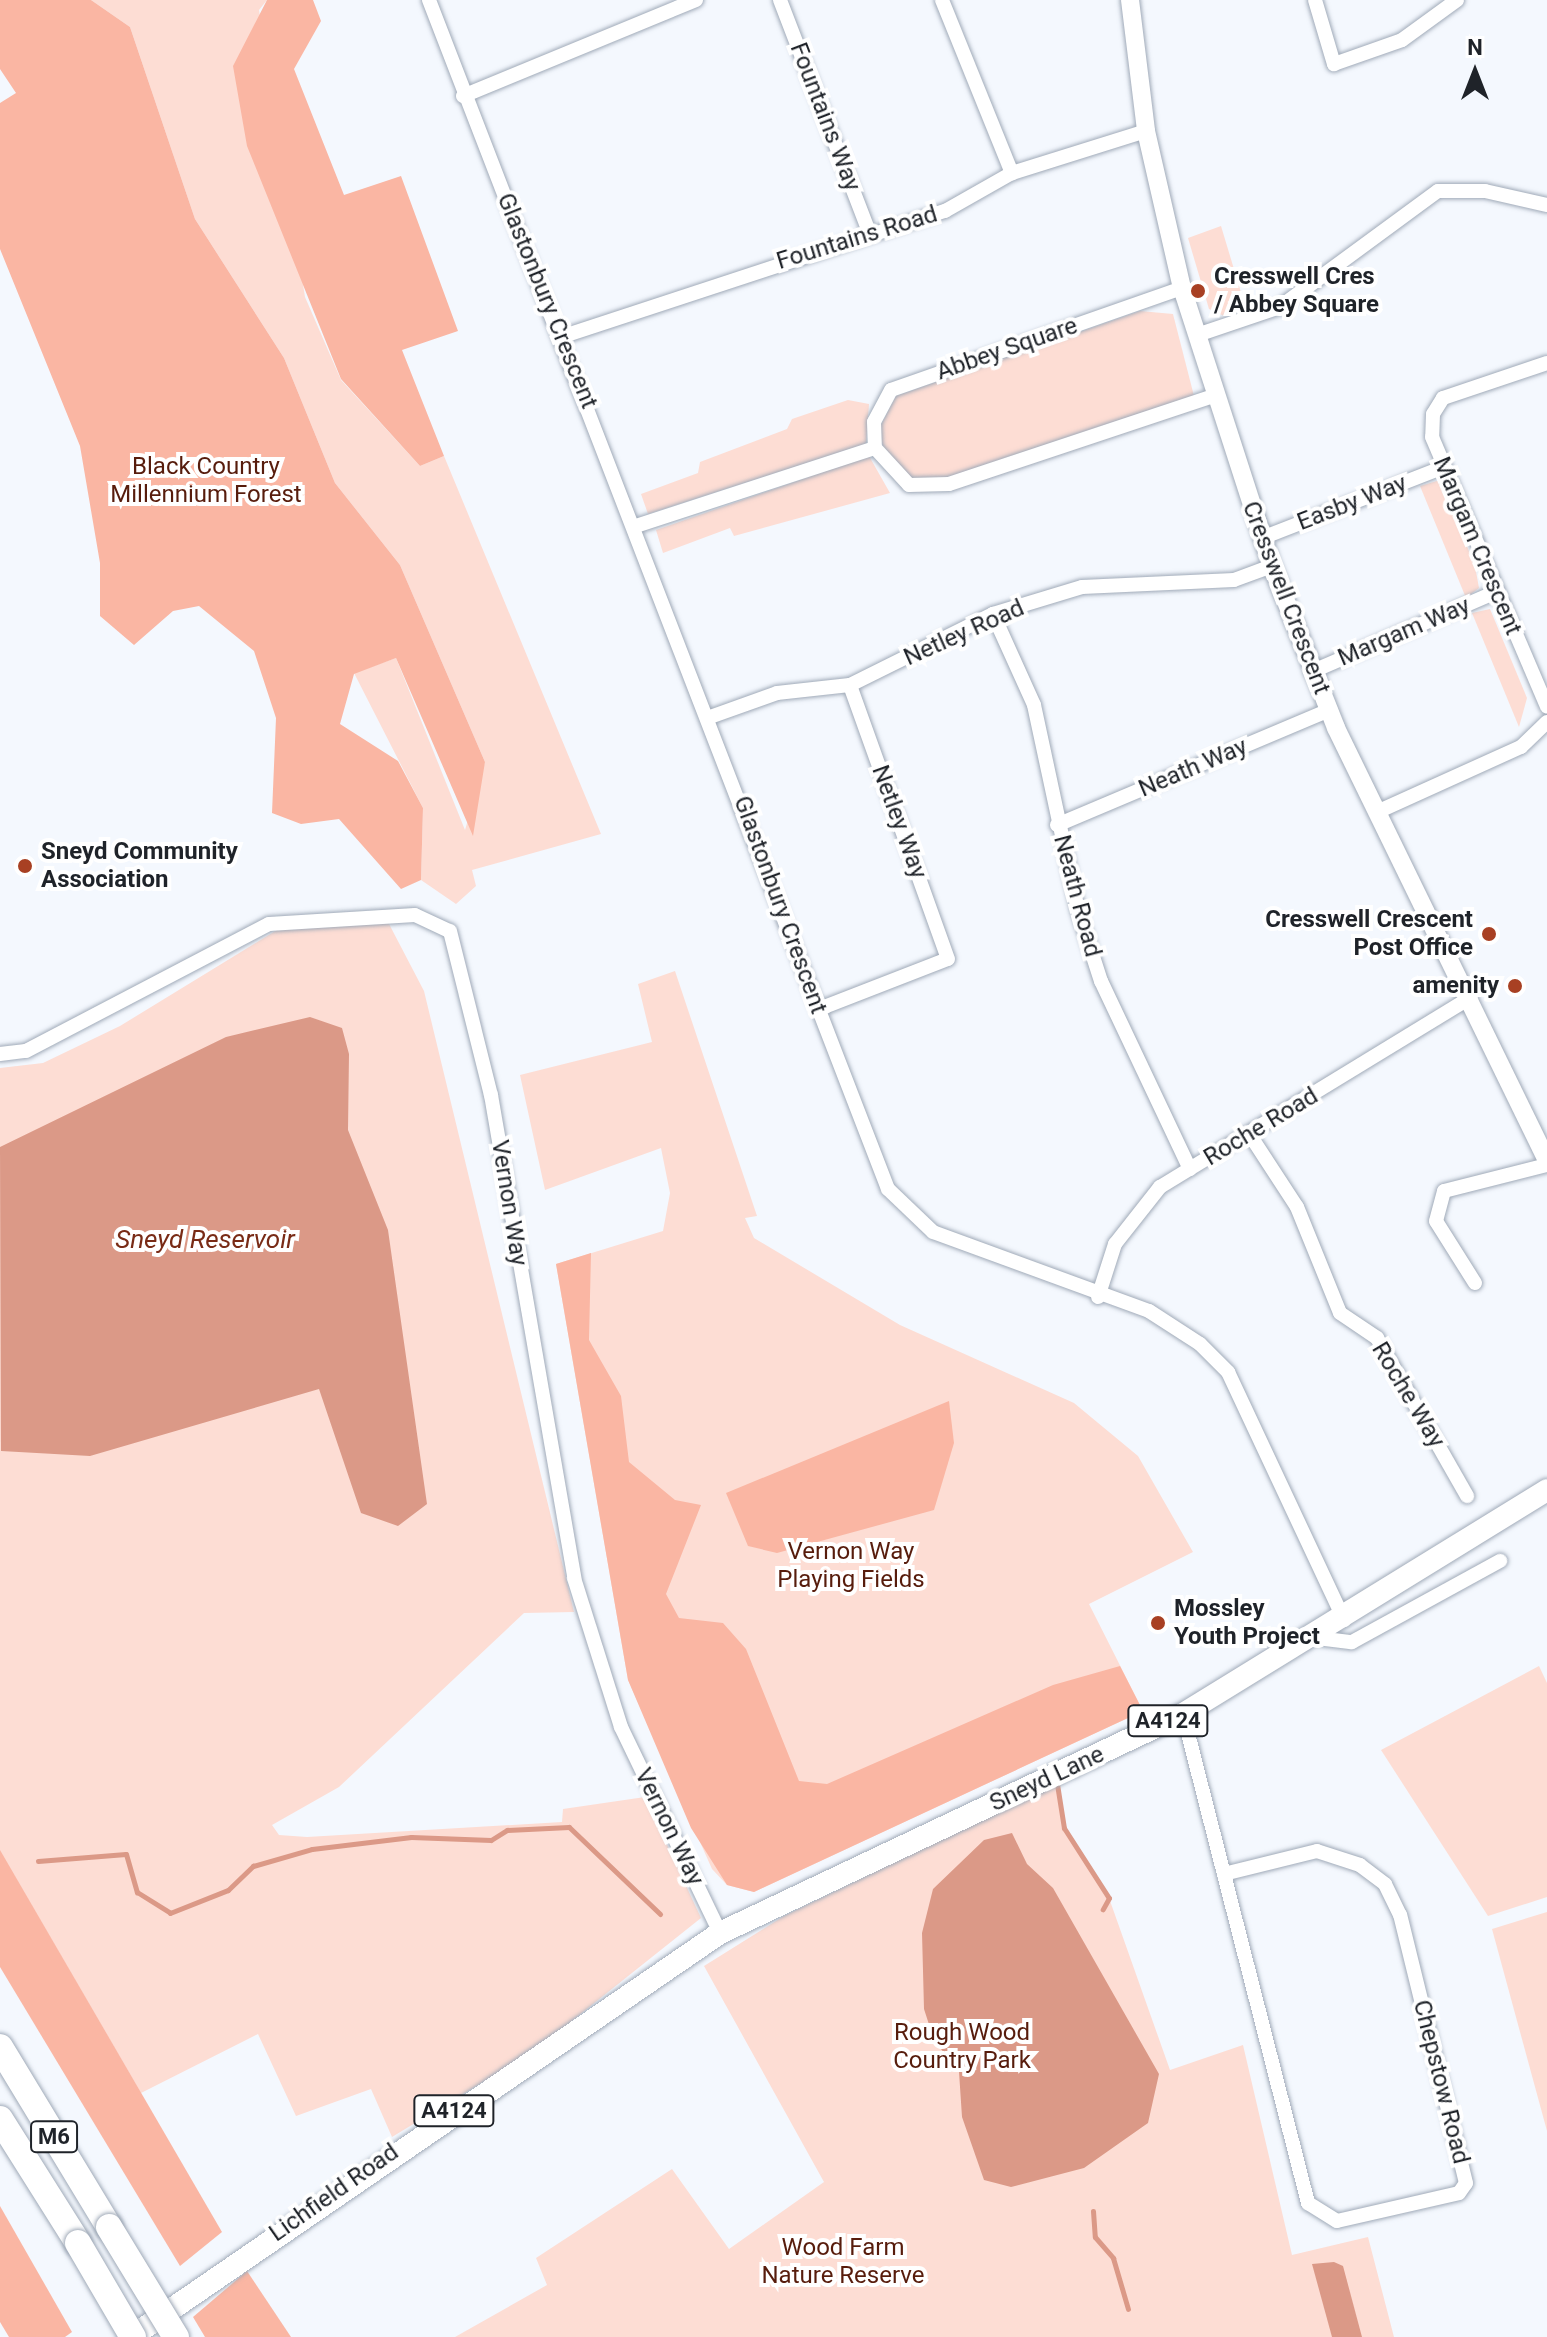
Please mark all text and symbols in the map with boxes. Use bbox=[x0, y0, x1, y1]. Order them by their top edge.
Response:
north arrow bbox=[1435, 32, 1515, 112]
text: N bbox=[1467, 35, 1483, 60]
street label: Fountains Way bbox=[783, 39, 867, 195]
street label: Glastonbury Crescent bbox=[491, 189, 603, 413]
street label: Fountains Road bbox=[773, 200, 941, 276]
place label: Cresswell Cres / Abbey Square bbox=[1214, 263, 1379, 319]
marker: Cresswell Cres / Abbey Square bbox=[1189, 282, 1207, 300]
street label: Abbey Square bbox=[933, 311, 1081, 387]
park label: Black Country Millennium Forest bbox=[110, 453, 302, 509]
street label: Margam Crescent bbox=[1427, 453, 1527, 639]
street label: Easby Way bbox=[1293, 469, 1411, 537]
street label: Cresswell Crescent bbox=[1236, 497, 1336, 699]
street label: Margam Way bbox=[1334, 591, 1474, 673]
street label: Netley Road bbox=[899, 594, 1029, 672]
street label: Neath Way bbox=[1134, 732, 1252, 804]
street label: Netley Way bbox=[865, 761, 933, 883]
street label: Glastonbury Crescent bbox=[727, 792, 833, 1018]
street label: Neath Road bbox=[1047, 832, 1107, 960]
place label: Sneyd Community Association bbox=[41, 838, 238, 894]
marker: Sneyd Community Association bbox=[16, 857, 34, 875]
place label: Cresswell Crescent Post Office bbox=[1265, 906, 1473, 962]
marker: Cresswell Crescent Post Office bbox=[1480, 925, 1498, 943]
place label: amenity bbox=[1412, 972, 1499, 1000]
marker: amenity bbox=[1506, 977, 1524, 995]
street label: Roche Road bbox=[1199, 1082, 1323, 1172]
street label: Vernon Way bbox=[485, 1138, 533, 1268]
water label: Sneyd Reservoir bbox=[115, 1224, 295, 1256]
street label: Roche Way bbox=[1365, 1337, 1451, 1453]
park label: Vernon Way Playing Fields bbox=[777, 1538, 925, 1594]
place label: Mossley Youth Project bbox=[1174, 1595, 1320, 1651]
marker: Mossley Youth Project bbox=[1149, 1614, 1167, 1632]
road number: A4124 bbox=[1126, 1703, 1210, 1739]
street label: Sneyd Lane bbox=[985, 1740, 1109, 1818]
street label: Vernon Way bbox=[628, 1764, 710, 1890]
street label: Chepstow Road bbox=[1407, 1997, 1475, 2167]
park label: Rough Wood Country Park bbox=[893, 2019, 1031, 2075]
road number: A4124 bbox=[412, 2093, 496, 2129]
road number: M6 bbox=[30, 2119, 78, 2155]
street label: Lichfield Road bbox=[264, 2138, 404, 2248]
park label: Wood Farm Nature Reserve bbox=[761, 2234, 925, 2290]

